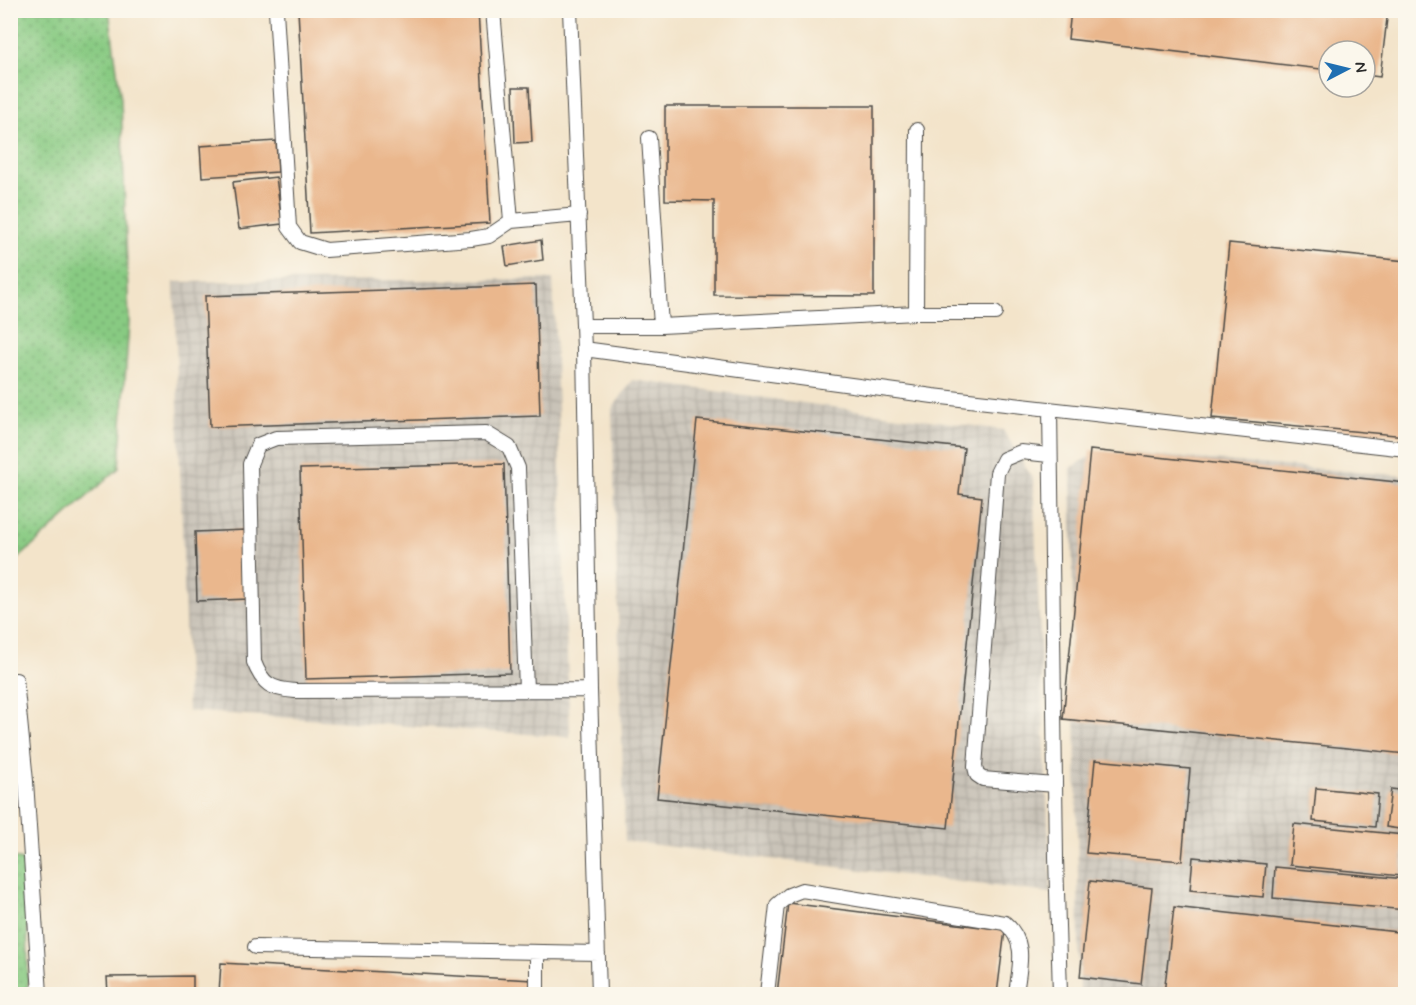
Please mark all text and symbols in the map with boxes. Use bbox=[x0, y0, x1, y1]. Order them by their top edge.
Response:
north arrow bbox=[1317, 39, 1377, 99]
text: N bbox=[1349, 61, 1371, 74]

